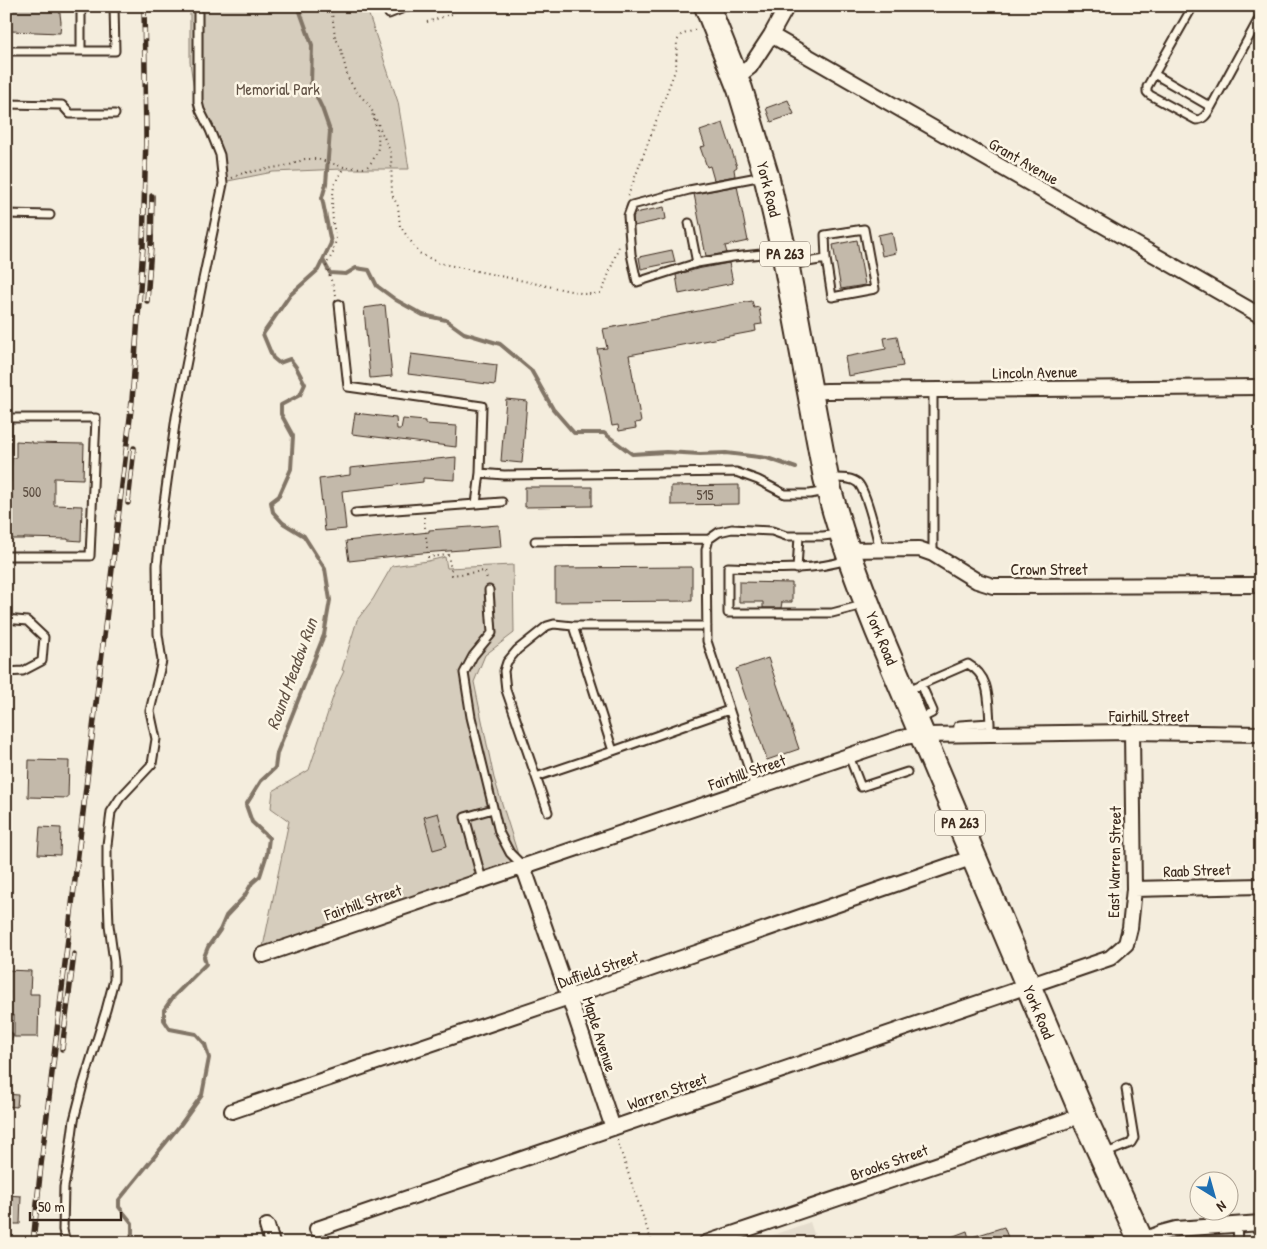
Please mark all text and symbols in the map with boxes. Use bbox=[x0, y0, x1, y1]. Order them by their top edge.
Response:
park label: Memorial Park bbox=[236, 78, 320, 100]
street label: Grant Avenue bbox=[985, 132, 1063, 190]
street label: York Road bbox=[752, 159, 786, 219]
road number: PA 263 bbox=[760, 242, 810, 266]
street label: Lincoln Avenue bbox=[992, 360, 1078, 384]
house number: 500 bbox=[23, 482, 41, 501]
house number: 515 bbox=[697, 485, 714, 504]
street label: Crown Street bbox=[1011, 558, 1088, 580]
street label: York Road bbox=[861, 608, 903, 668]
water label: Round Meadow Run bbox=[260, 613, 324, 733]
street label: Fairhill Street bbox=[1108, 705, 1190, 727]
street label: Fairhill Street bbox=[705, 748, 789, 796]
street label: East Warren Street bbox=[1102, 805, 1126, 918]
road number: PA 263 bbox=[935, 810, 985, 836]
street label: Raab Street bbox=[1163, 858, 1232, 882]
street label: Fairhill Street bbox=[321, 878, 405, 926]
street label: Duffield Street bbox=[555, 945, 642, 993]
street label: York Road bbox=[1018, 982, 1060, 1042]
street label: Maple Avenue bbox=[578, 994, 623, 1075]
street label: Warren Street bbox=[624, 1067, 710, 1115]
street label: Brooks Street bbox=[847, 1138, 931, 1186]
north arrow bbox=[1190, 1172, 1240, 1222]
scale bar bbox=[30, 1189, 121, 1221]
text: 50 m bbox=[38, 1196, 65, 1217]
text: N bbox=[1213, 1197, 1231, 1217]

